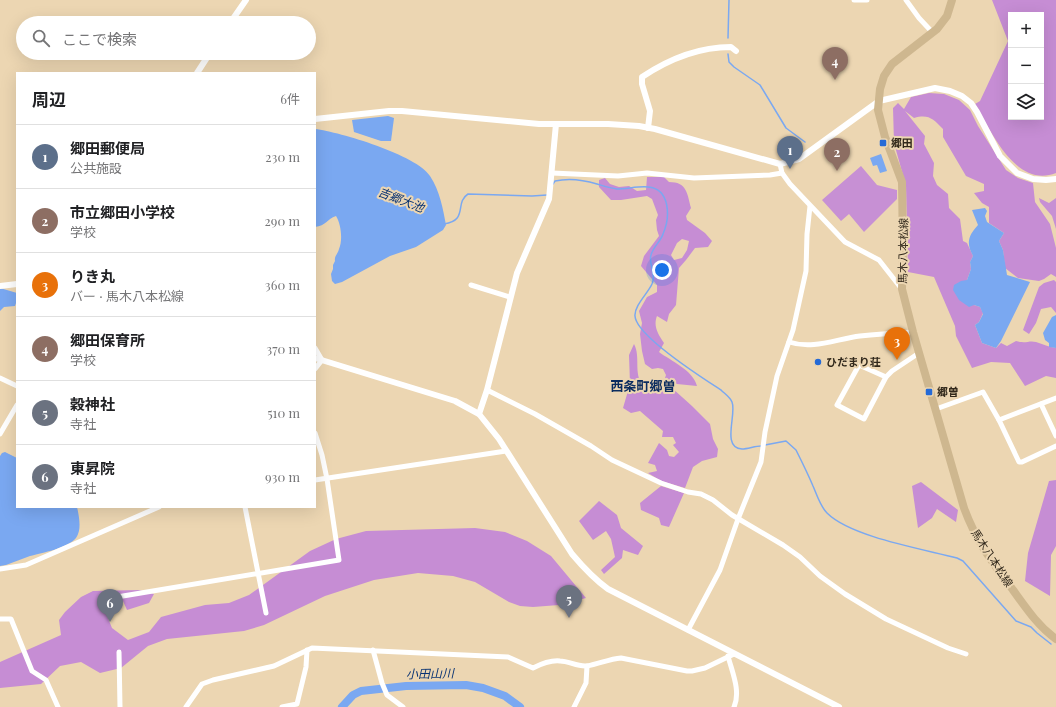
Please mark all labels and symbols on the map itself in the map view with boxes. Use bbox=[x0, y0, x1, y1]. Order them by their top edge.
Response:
pin: 4 bbox=[822, 47, 848, 80]
place label: 郷田 bbox=[891, 135, 913, 150]
pin: 1 bbox=[777, 136, 803, 169]
pin: 2 bbox=[824, 138, 850, 171]
marker: 郷田 bbox=[878, 138, 888, 148]
water label: 吉郷大池 bbox=[376, 183, 428, 215]
street label: 馬木八本松線 bbox=[894, 218, 911, 284]
your location bbox=[652, 260, 672, 280]
pin: 3 bbox=[884, 327, 910, 360]
place label: ひだまり荘 bbox=[826, 354, 881, 369]
marker: ひだまり荘 bbox=[813, 357, 823, 367]
district label: 西条町郷曽 bbox=[610, 377, 676, 394]
place label: 郷曽 bbox=[937, 384, 959, 399]
marker: 郷曽 bbox=[924, 387, 934, 397]
street label: 馬木八本松線 bbox=[968, 526, 1017, 589]
pin: 5 bbox=[556, 585, 582, 618]
pin: 6 bbox=[97, 589, 123, 622]
water label: 小田山川 bbox=[406, 665, 456, 681]

